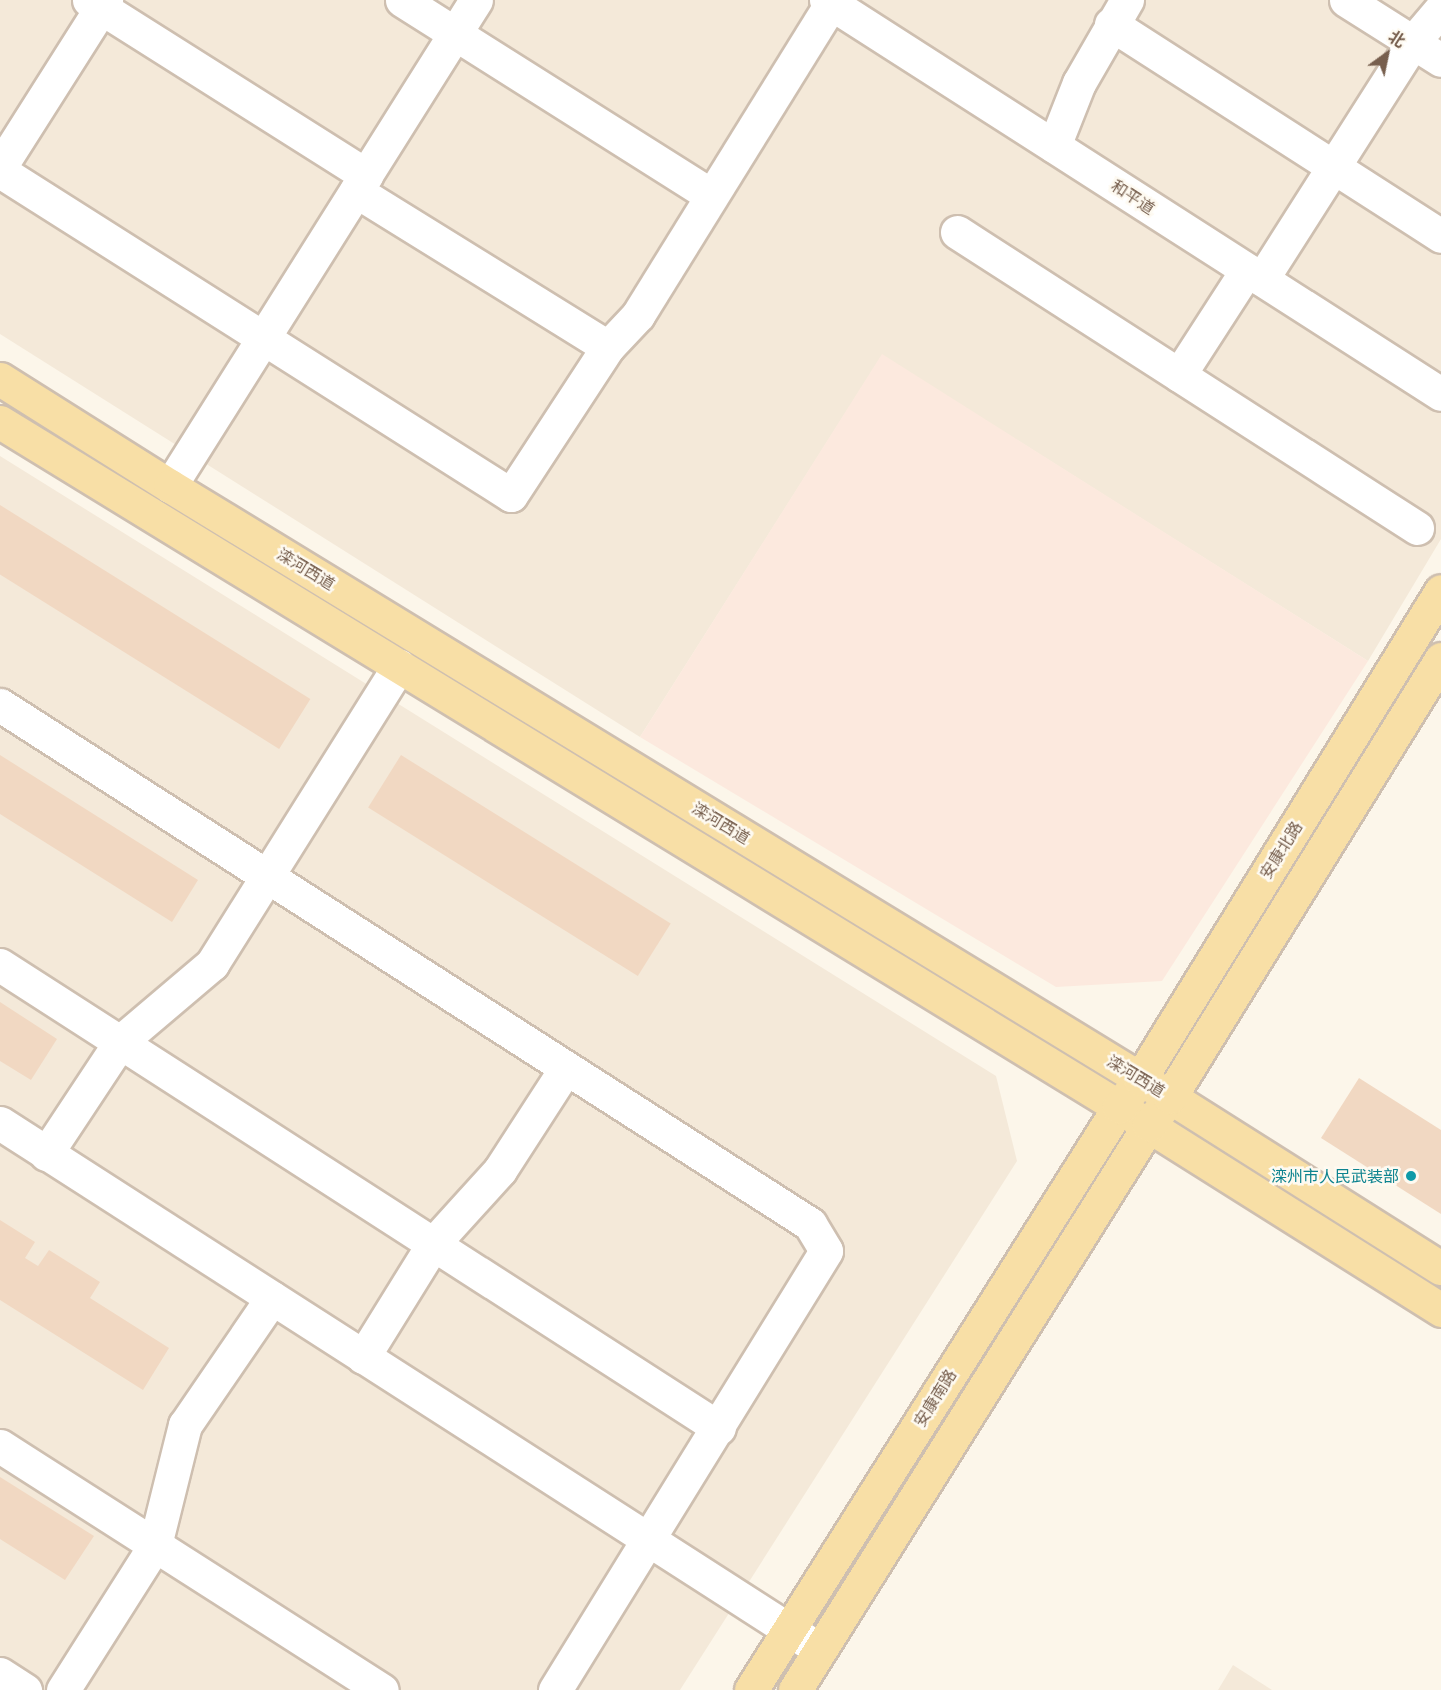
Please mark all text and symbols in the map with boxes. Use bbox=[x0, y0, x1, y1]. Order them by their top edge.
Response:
north arrow bbox=[1357, 24, 1417, 84]
text: 北 bbox=[1385, 26, 1409, 52]
street label: 和平道 bbox=[1108, 176, 1158, 218]
street label: 滦河西道 bbox=[274, 544, 338, 594]
street label: 滦河西道 bbox=[689, 798, 753, 848]
street label: 安康北路 bbox=[1256, 818, 1306, 882]
street label: 滦河西道 bbox=[1104, 1051, 1168, 1101]
place label: 滦州市人民武装部 bbox=[1271, 1166, 1399, 1186]
marker: 滦州市人民武装部 bbox=[1404, 1169, 1418, 1183]
street label: 安康南路 bbox=[910, 1366, 960, 1430]

